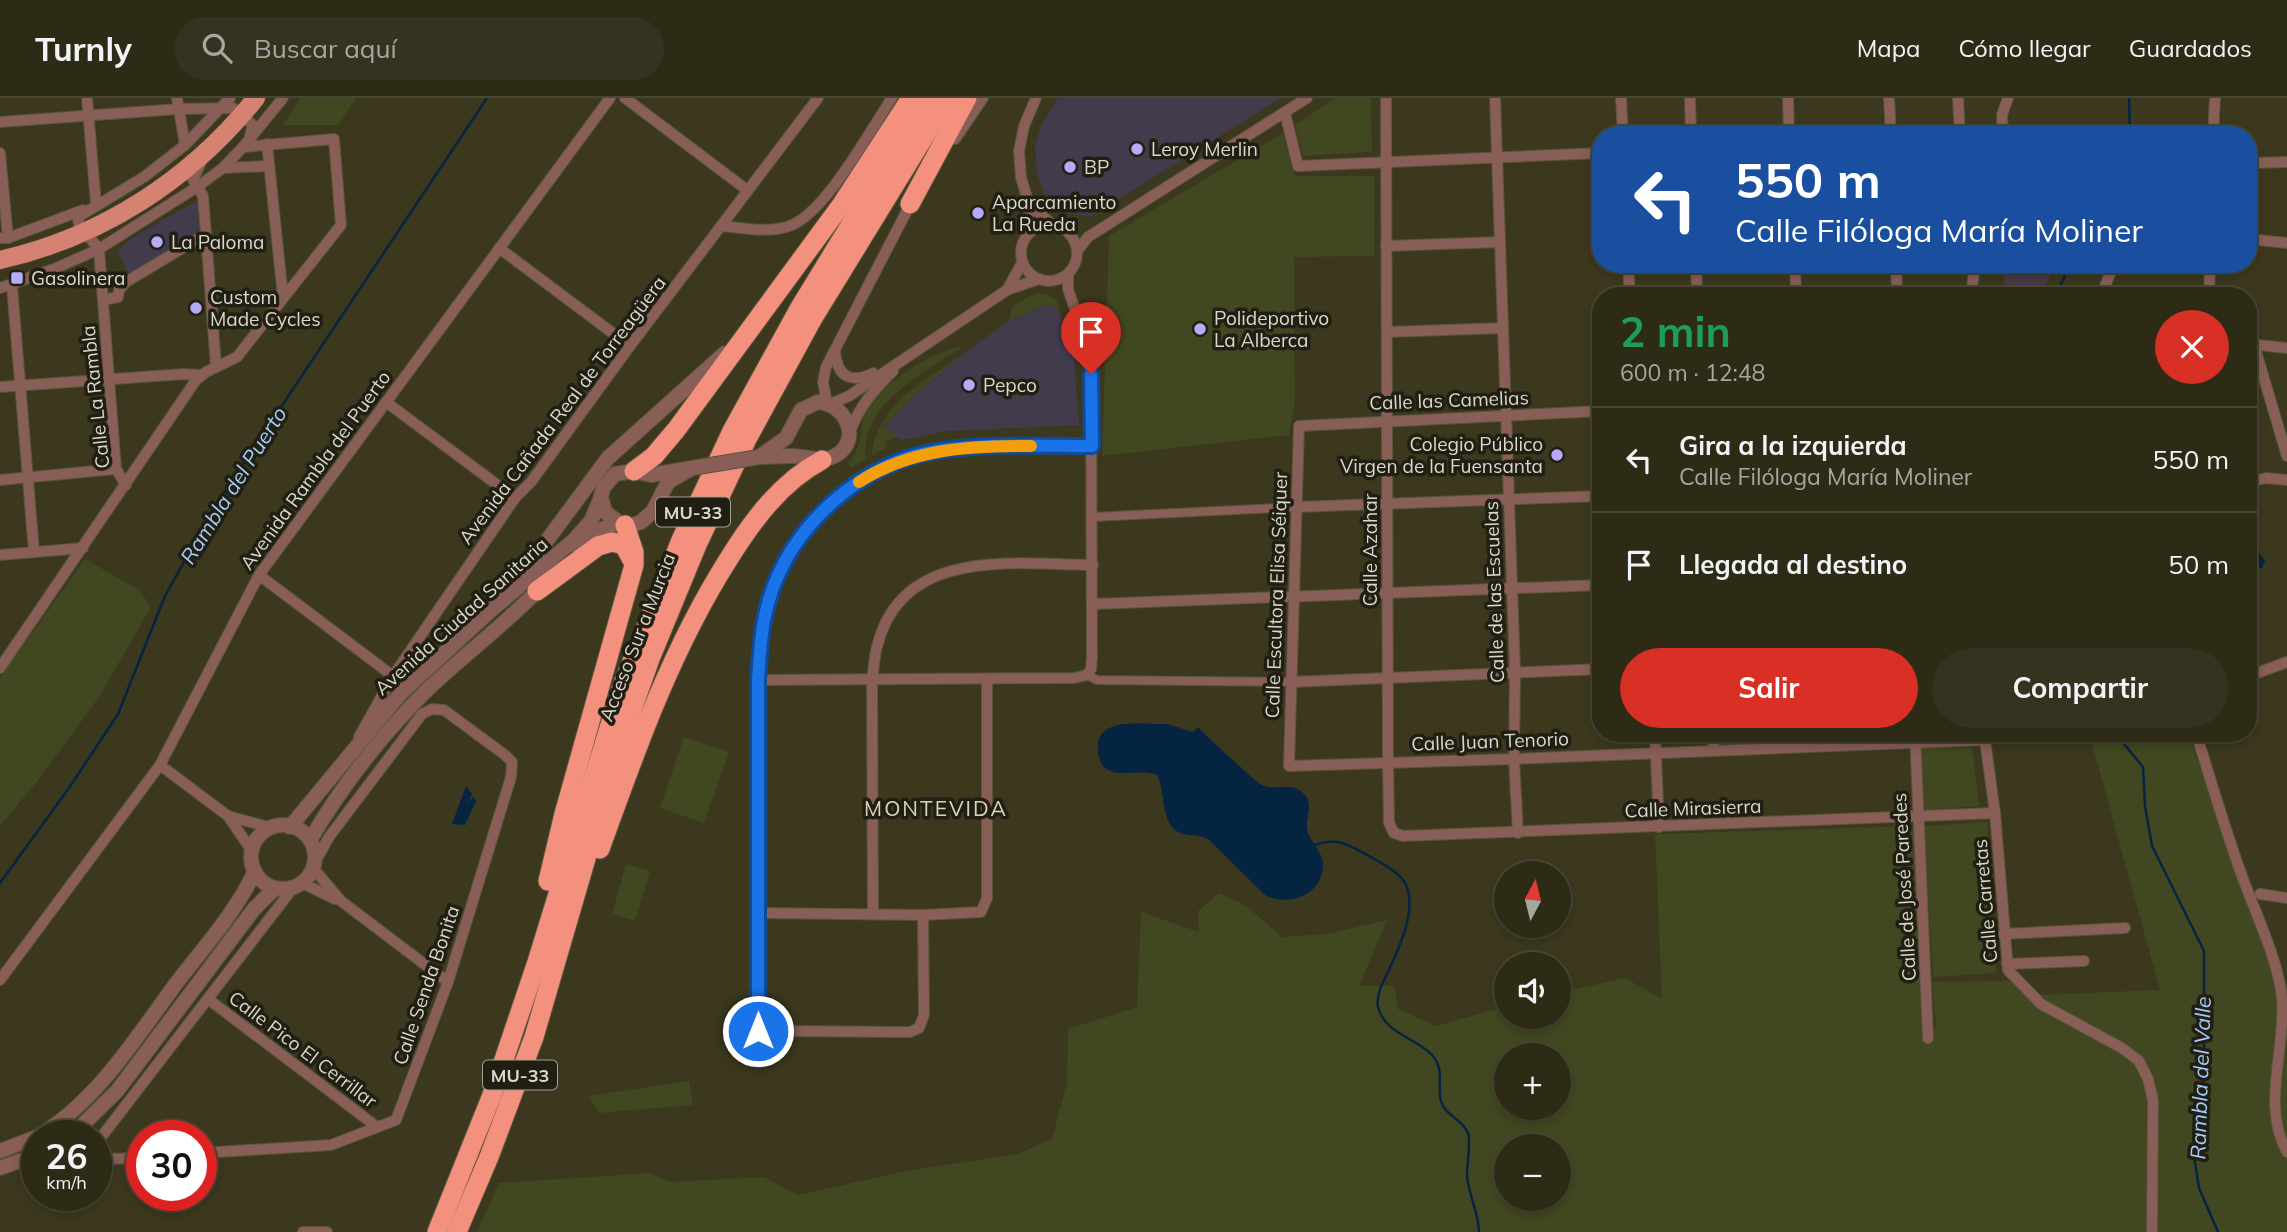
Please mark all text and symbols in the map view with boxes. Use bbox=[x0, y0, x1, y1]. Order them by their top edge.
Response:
search box bbox=[174, 17, 664, 80]
text: Turnly bbox=[35, 28, 132, 69]
icon: search bbox=[198, 29, 236, 67]
text: Buscar aquí bbox=[254, 32, 397, 65]
text: Mapa bbox=[1857, 33, 1920, 63]
text: Cómo llegar bbox=[1958, 33, 2091, 63]
text: Guardados bbox=[2129, 33, 2252, 63]
place label: Leroy Merlin bbox=[1151, 137, 1258, 161]
marker: Leroy Merlin bbox=[1129, 141, 1145, 157]
text: 550 m bbox=[1735, 149, 1881, 210]
icon: left bbox=[1620, 154, 1711, 245]
place label: BP bbox=[1084, 155, 1109, 179]
marker: BP bbox=[1062, 159, 1078, 175]
place label: Aparcamiento La Rueda bbox=[992, 190, 1116, 236]
marker: Aparcamiento La Rueda bbox=[970, 205, 986, 221]
text: Calle Filóloga María Moliner bbox=[1735, 210, 2143, 250]
place label: La Paloma bbox=[171, 230, 264, 254]
marker: La Paloma bbox=[149, 234, 165, 250]
place label: Gasolinera bbox=[31, 266, 125, 290]
marker: Gasolinera bbox=[9, 270, 25, 286]
street label: Avenida Cañada Real de Torreagüera bbox=[453, 271, 671, 549]
place label: Custom Made Cycles bbox=[210, 285, 321, 331]
marker: Custom Made Cycles bbox=[188, 300, 204, 316]
pin bbox=[1061, 302, 1121, 374]
text: 2 min bbox=[1620, 305, 1731, 358]
place label: Polideportivo La Alberca bbox=[1214, 306, 1329, 352]
button: close bbox=[2155, 310, 2229, 384]
icon: arrive bbox=[1072, 313, 1110, 351]
marker: Polideportivo La Alberca bbox=[1192, 321, 1208, 337]
street label: Calle La Rambla bbox=[76, 324, 114, 470]
text: 600 m · 12:48 bbox=[1620, 358, 1765, 387]
street label: Avenida Rambla del Puerto bbox=[235, 366, 395, 574]
place label: Pepco bbox=[983, 373, 1037, 397]
marker: Pepco bbox=[961, 377, 977, 393]
street label: Calle las Camelias bbox=[1369, 385, 1529, 415]
water label: Rambla del Puerto bbox=[174, 402, 292, 568]
text: Gira a la izquierda bbox=[1679, 429, 1907, 462]
place label: Colegio Público Virgen de la Fuensanta bbox=[1340, 432, 1543, 478]
icon: left bbox=[1620, 441, 1658, 479]
text: 550 m bbox=[2153, 443, 2229, 476]
marker: Colegio Público Virgen de la Fuensanta bbox=[1549, 447, 1565, 463]
text: Calle Filóloga María Moliner bbox=[1679, 462, 1972, 491]
street label: Calle Escultora Elisa Séiquer bbox=[1260, 471, 1292, 719]
street label: Calle Azahar bbox=[1358, 493, 1382, 606]
road number: MU-33 bbox=[656, 498, 730, 526]
street label: Calle de las Escuelas bbox=[1479, 501, 1509, 683]
street label: Avenida Ciudad Sanitaria bbox=[370, 532, 552, 700]
icon: arrive bbox=[1620, 546, 1658, 584]
text: Llegada al destino bbox=[1679, 548, 1907, 581]
text: 50 m bbox=[2168, 548, 2229, 581]
street label: Acceso Sur a Murcia bbox=[594, 549, 680, 725]
button: Salir bbox=[1620, 648, 1918, 728]
button: Compartir bbox=[1932, 648, 2229, 728]
street label: Calle Juan Tenorio bbox=[1411, 726, 1569, 756]
street label: Calle de José Paredes bbox=[1887, 792, 1921, 982]
street label: Calle Mirasierra bbox=[1624, 794, 1762, 822]
district label: MONTEVIDA bbox=[864, 795, 1008, 821]
street label: Calle Carretas bbox=[1968, 838, 2002, 964]
north arrow bbox=[1494, 861, 1572, 938]
map controls bbox=[1494, 861, 1571, 1211]
street label: Calle Senda Bonita bbox=[387, 902, 465, 1068]
button: sound bbox=[1494, 952, 1571, 1029]
street label: Calle Pico El Cerrillar bbox=[224, 985, 382, 1113]
position arrow bbox=[721, 994, 795, 1068]
water label: Rambla del Valle bbox=[2184, 996, 2216, 1160]
button: + bbox=[1494, 1043, 1571, 1120]
road number: MU-33 bbox=[483, 1060, 557, 1090]
speed limit sign: 30 bbox=[126, 1120, 217, 1211]
text: 26 bbox=[45, 1134, 88, 1178]
button: − bbox=[1494, 1134, 1571, 1211]
text: km/h bbox=[46, 1171, 87, 1194]

